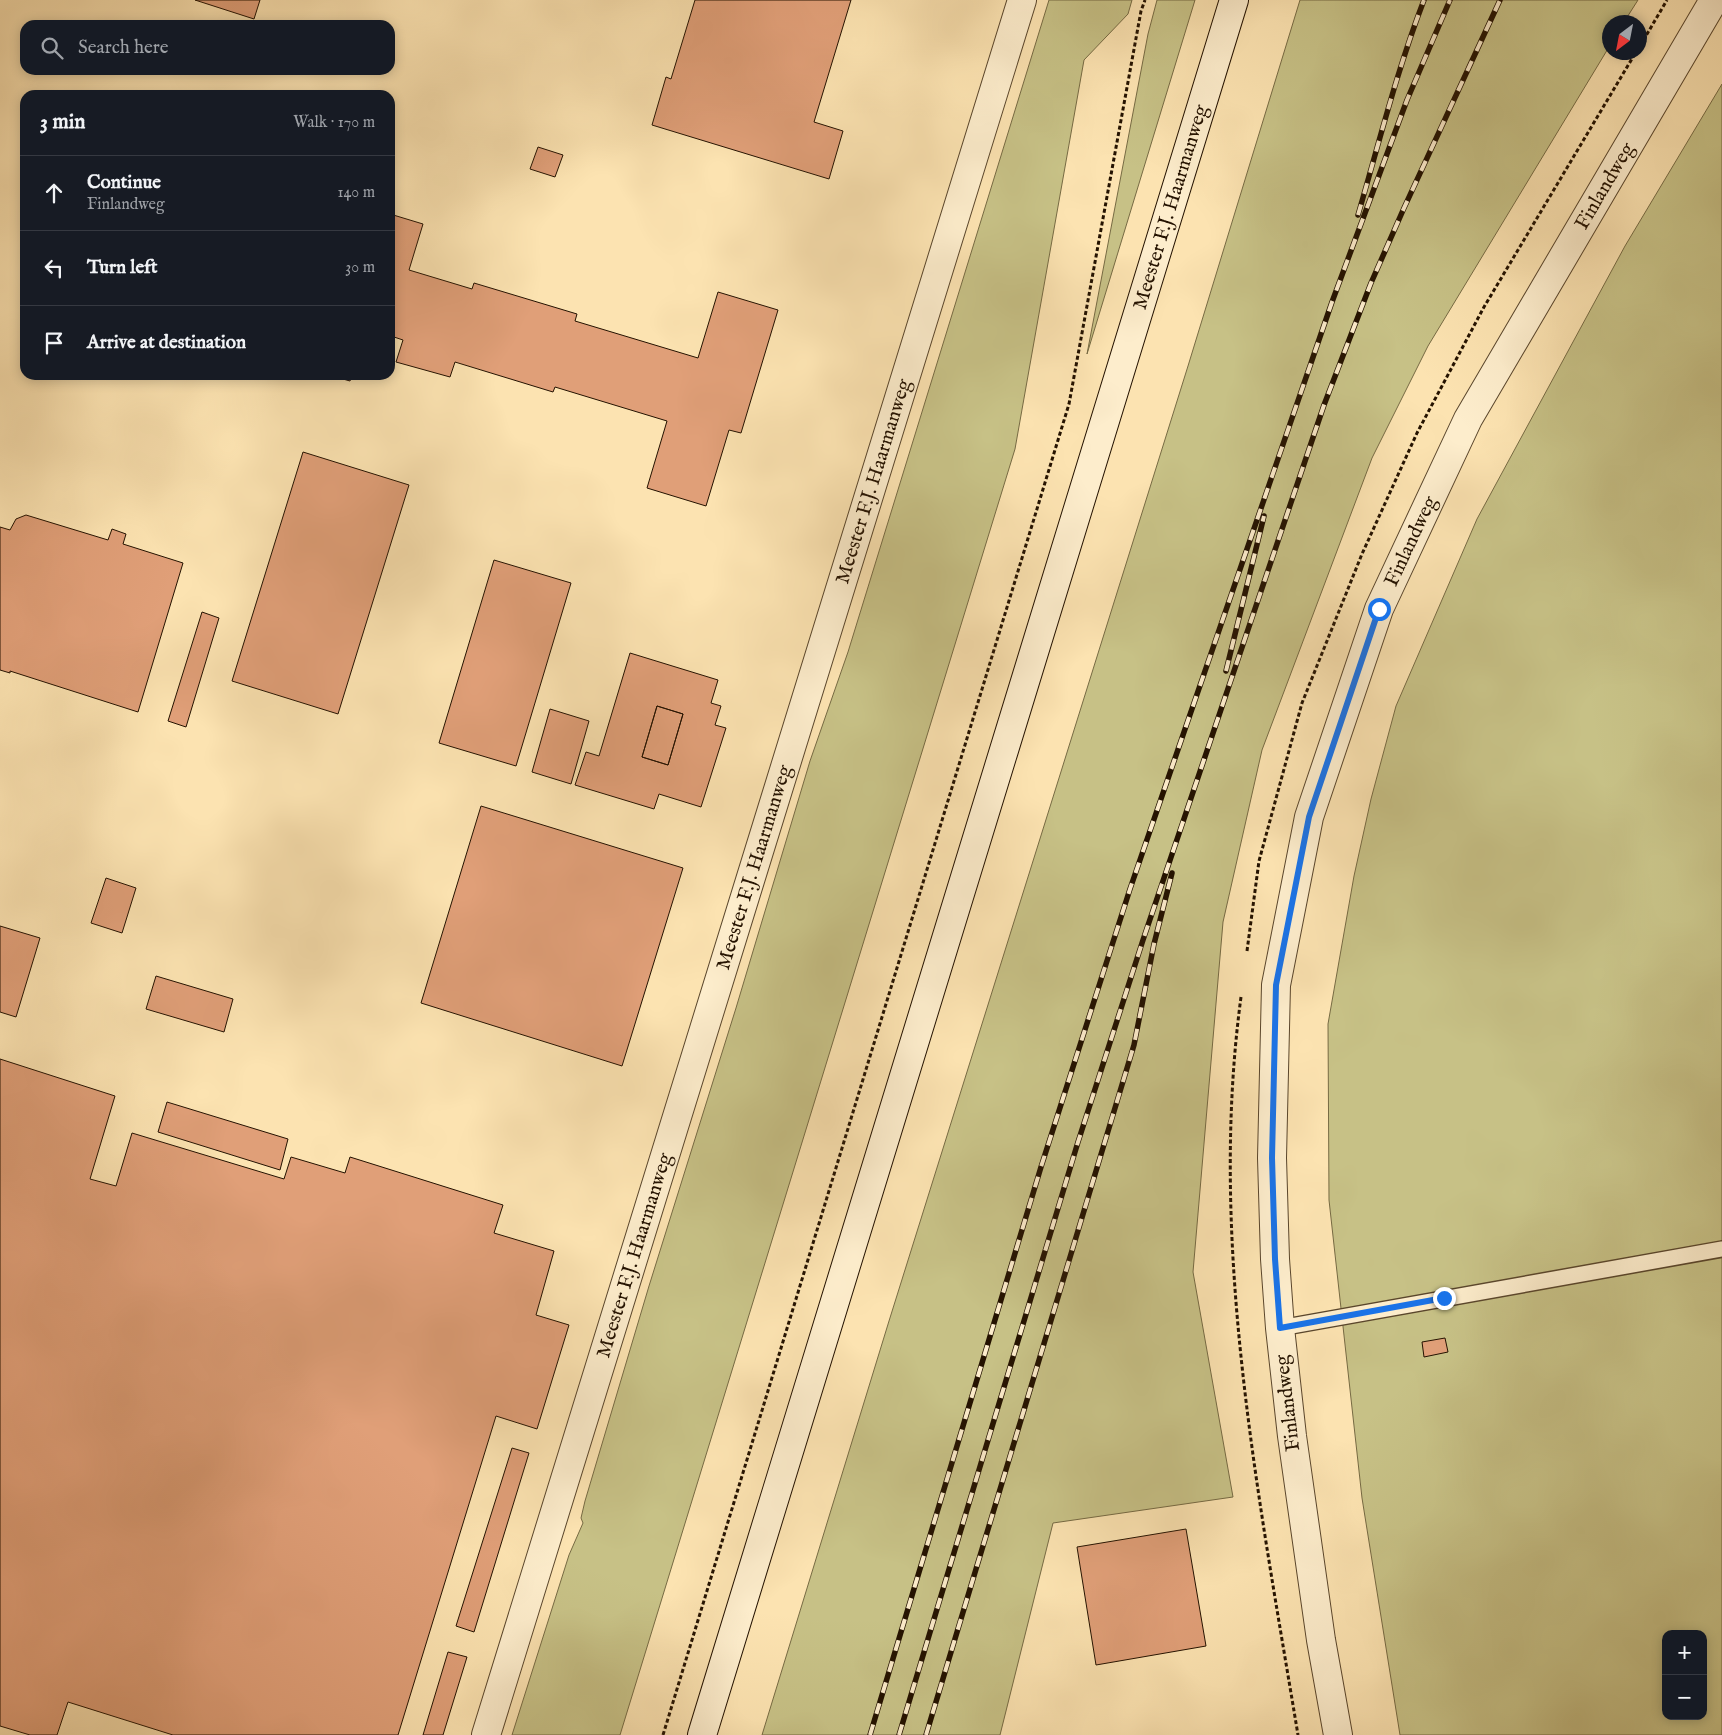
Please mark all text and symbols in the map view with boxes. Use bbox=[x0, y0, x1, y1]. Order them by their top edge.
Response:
north arrow bbox=[1602, 15, 1647, 60]
search box bbox=[20, 20, 395, 75]
icon: search bbox=[38, 34, 66, 62]
text: Search here bbox=[78, 36, 169, 60]
street label: Meester F.J. Haarmanweg bbox=[1127, 101, 1214, 313]
text: 3 min bbox=[40, 109, 85, 136]
text: Walk · 170 m bbox=[293, 113, 375, 133]
street label: Finlandweg bbox=[1569, 137, 1641, 234]
text: Continue bbox=[87, 171, 161, 195]
icon: ahead bbox=[40, 179, 68, 207]
text: 140 m bbox=[337, 183, 375, 203]
text: Finlandweg bbox=[87, 195, 165, 215]
icon: left bbox=[40, 254, 68, 282]
text: Turn left bbox=[87, 256, 158, 280]
text: 30 m bbox=[345, 258, 375, 278]
icon: arrive bbox=[40, 329, 68, 357]
text: Arrive at destination bbox=[87, 331, 246, 355]
street label: Meester F.J. Haarmanweg bbox=[830, 375, 917, 587]
street label: Finlandweg bbox=[1379, 491, 1443, 591]
route start bbox=[1368, 598, 1391, 621]
street label: Meester F.J. Haarmanweg bbox=[711, 761, 798, 973]
street label: Meester F.J. Haarmanweg bbox=[591, 1149, 678, 1361]
route end bbox=[1433, 1287, 1456, 1310]
street label: Finlandweg bbox=[1270, 1352, 1306, 1453]
map controls bbox=[1662, 1630, 1707, 1720]
button: + bbox=[1662, 1630, 1707, 1675]
button: − bbox=[1662, 1675, 1707, 1720]

